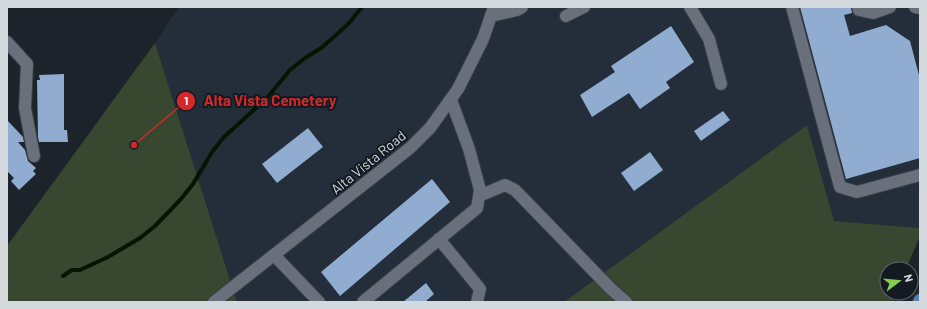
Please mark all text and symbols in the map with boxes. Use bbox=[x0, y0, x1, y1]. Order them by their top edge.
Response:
callout: Alta Vista Cemetery bbox=[176, 87, 344, 114]
text: Alta Vista Cemetery bbox=[204, 91, 337, 109]
text: 1 bbox=[184, 93, 188, 107]
street label: Alta Vista Road bbox=[327, 127, 409, 197]
north arrow bbox=[879, 261, 919, 301]
text: N bbox=[902, 273, 916, 283]

